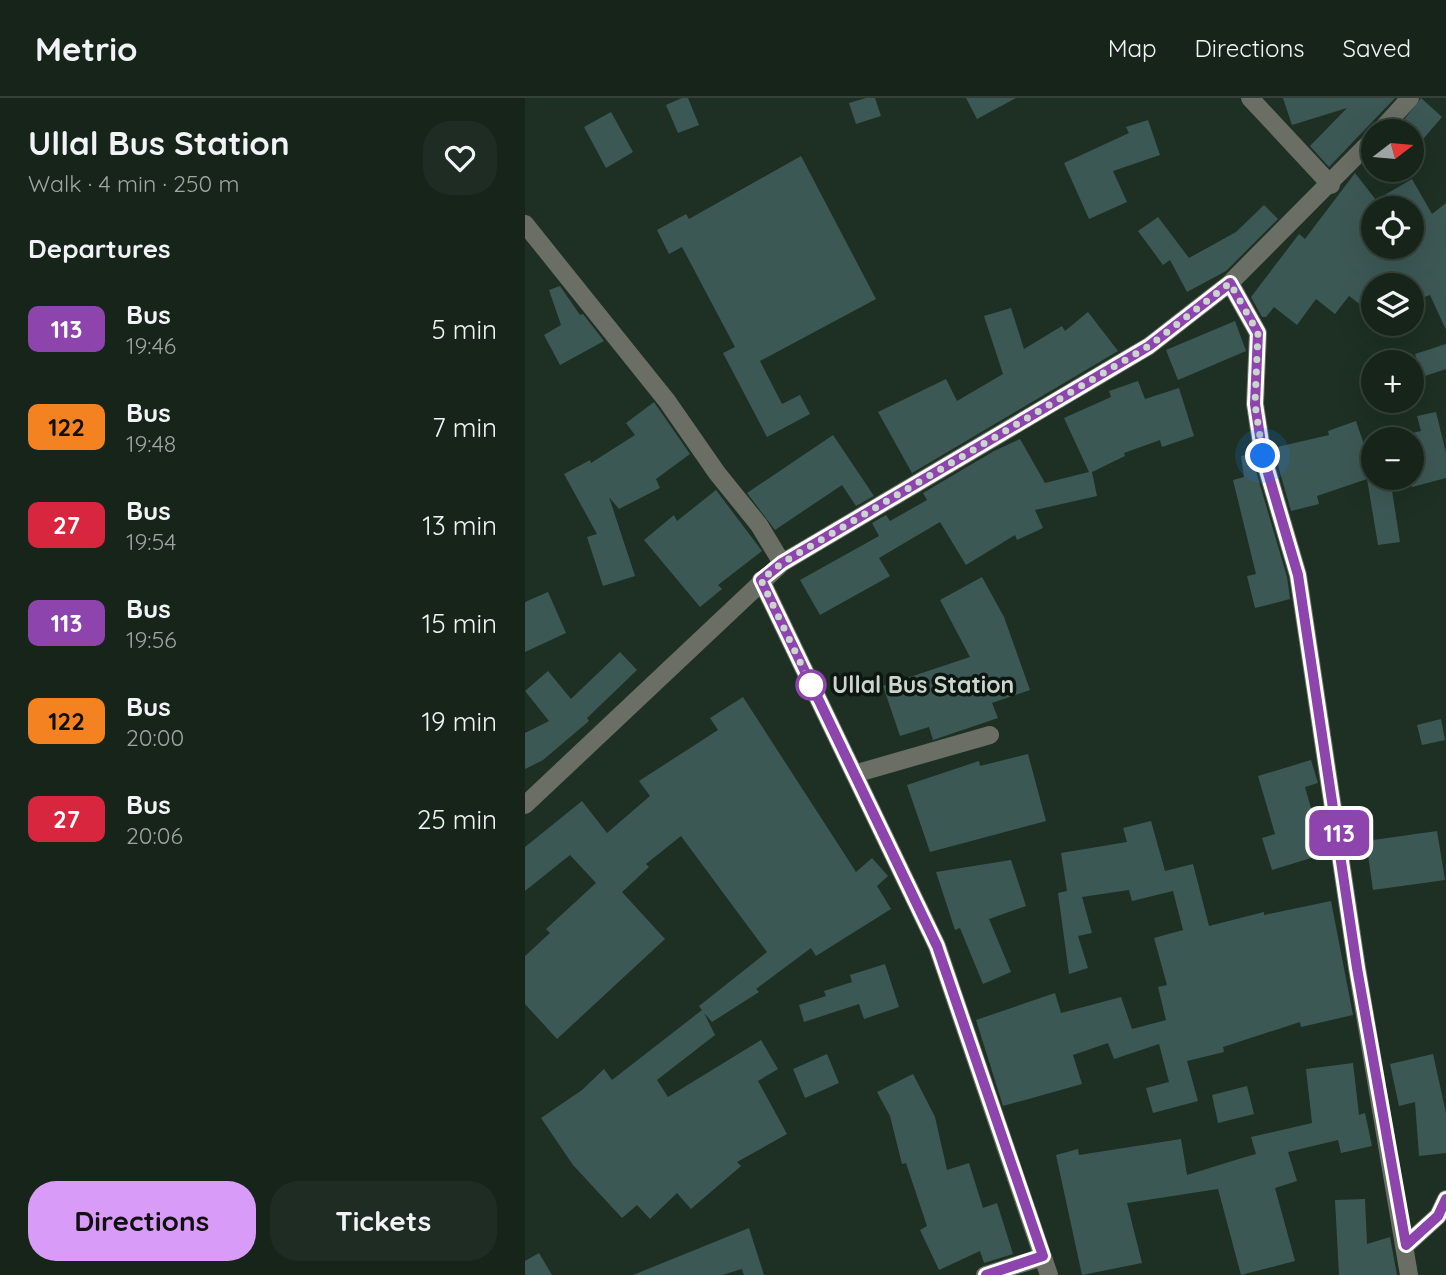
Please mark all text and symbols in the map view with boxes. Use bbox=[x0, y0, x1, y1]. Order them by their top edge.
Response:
text: Metrio bbox=[35, 28, 138, 69]
text: Map bbox=[1108, 33, 1157, 63]
text: Directions bbox=[1195, 33, 1305, 63]
text: Saved bbox=[1343, 33, 1411, 63]
north arrow bbox=[1361, 119, 1425, 182]
map controls bbox=[1361, 119, 1424, 490]
button: heart bbox=[423, 121, 497, 195]
text: Ullal Bus Station bbox=[28, 122, 290, 163]
text: Walk · 4 min · 250 m bbox=[28, 169, 239, 198]
button: locate bbox=[1361, 196, 1424, 259]
text: Departures bbox=[28, 232, 171, 265]
button: layers bbox=[1361, 273, 1424, 336]
text: Bus bbox=[126, 298, 171, 331]
text: 5 min bbox=[431, 313, 497, 346]
text: 113 bbox=[51, 314, 82, 344]
text: 19:46 bbox=[126, 331, 176, 360]
button: + bbox=[1361, 350, 1424, 413]
text: Bus bbox=[126, 396, 171, 429]
text: 7 min bbox=[432, 411, 497, 444]
text: 122 bbox=[48, 412, 85, 442]
button: − bbox=[1361, 427, 1424, 490]
text: 19:48 bbox=[126, 429, 176, 458]
your location bbox=[1245, 438, 1280, 473]
text: Bus bbox=[126, 494, 171, 527]
text: 13 min bbox=[422, 509, 497, 542]
text: 27 bbox=[53, 510, 80, 540]
text: 19:54 bbox=[126, 527, 176, 556]
text: Bus bbox=[126, 592, 171, 625]
text: 15 min bbox=[422, 607, 497, 640]
text: 113 bbox=[51, 608, 82, 638]
text: 19:56 bbox=[126, 625, 177, 654]
marker: Ullal Bus Station bbox=[796, 670, 826, 700]
place label: Ullal Bus Station bbox=[832, 670, 1014, 699]
text: Bus bbox=[126, 690, 171, 723]
text: 19 min bbox=[421, 705, 497, 738]
text: 122 bbox=[48, 706, 85, 736]
text: 20:00 bbox=[126, 723, 184, 752]
text: Bus bbox=[126, 788, 171, 821]
text: 25 min bbox=[417, 803, 497, 836]
text: 27 bbox=[53, 804, 80, 834]
line badge: 113 bbox=[1299, 810, 1379, 856]
text: 113 bbox=[1323, 818, 1355, 848]
text: 20:06 bbox=[126, 821, 183, 850]
button: Directions bbox=[28, 1181, 256, 1261]
button: Tickets bbox=[270, 1181, 497, 1261]

